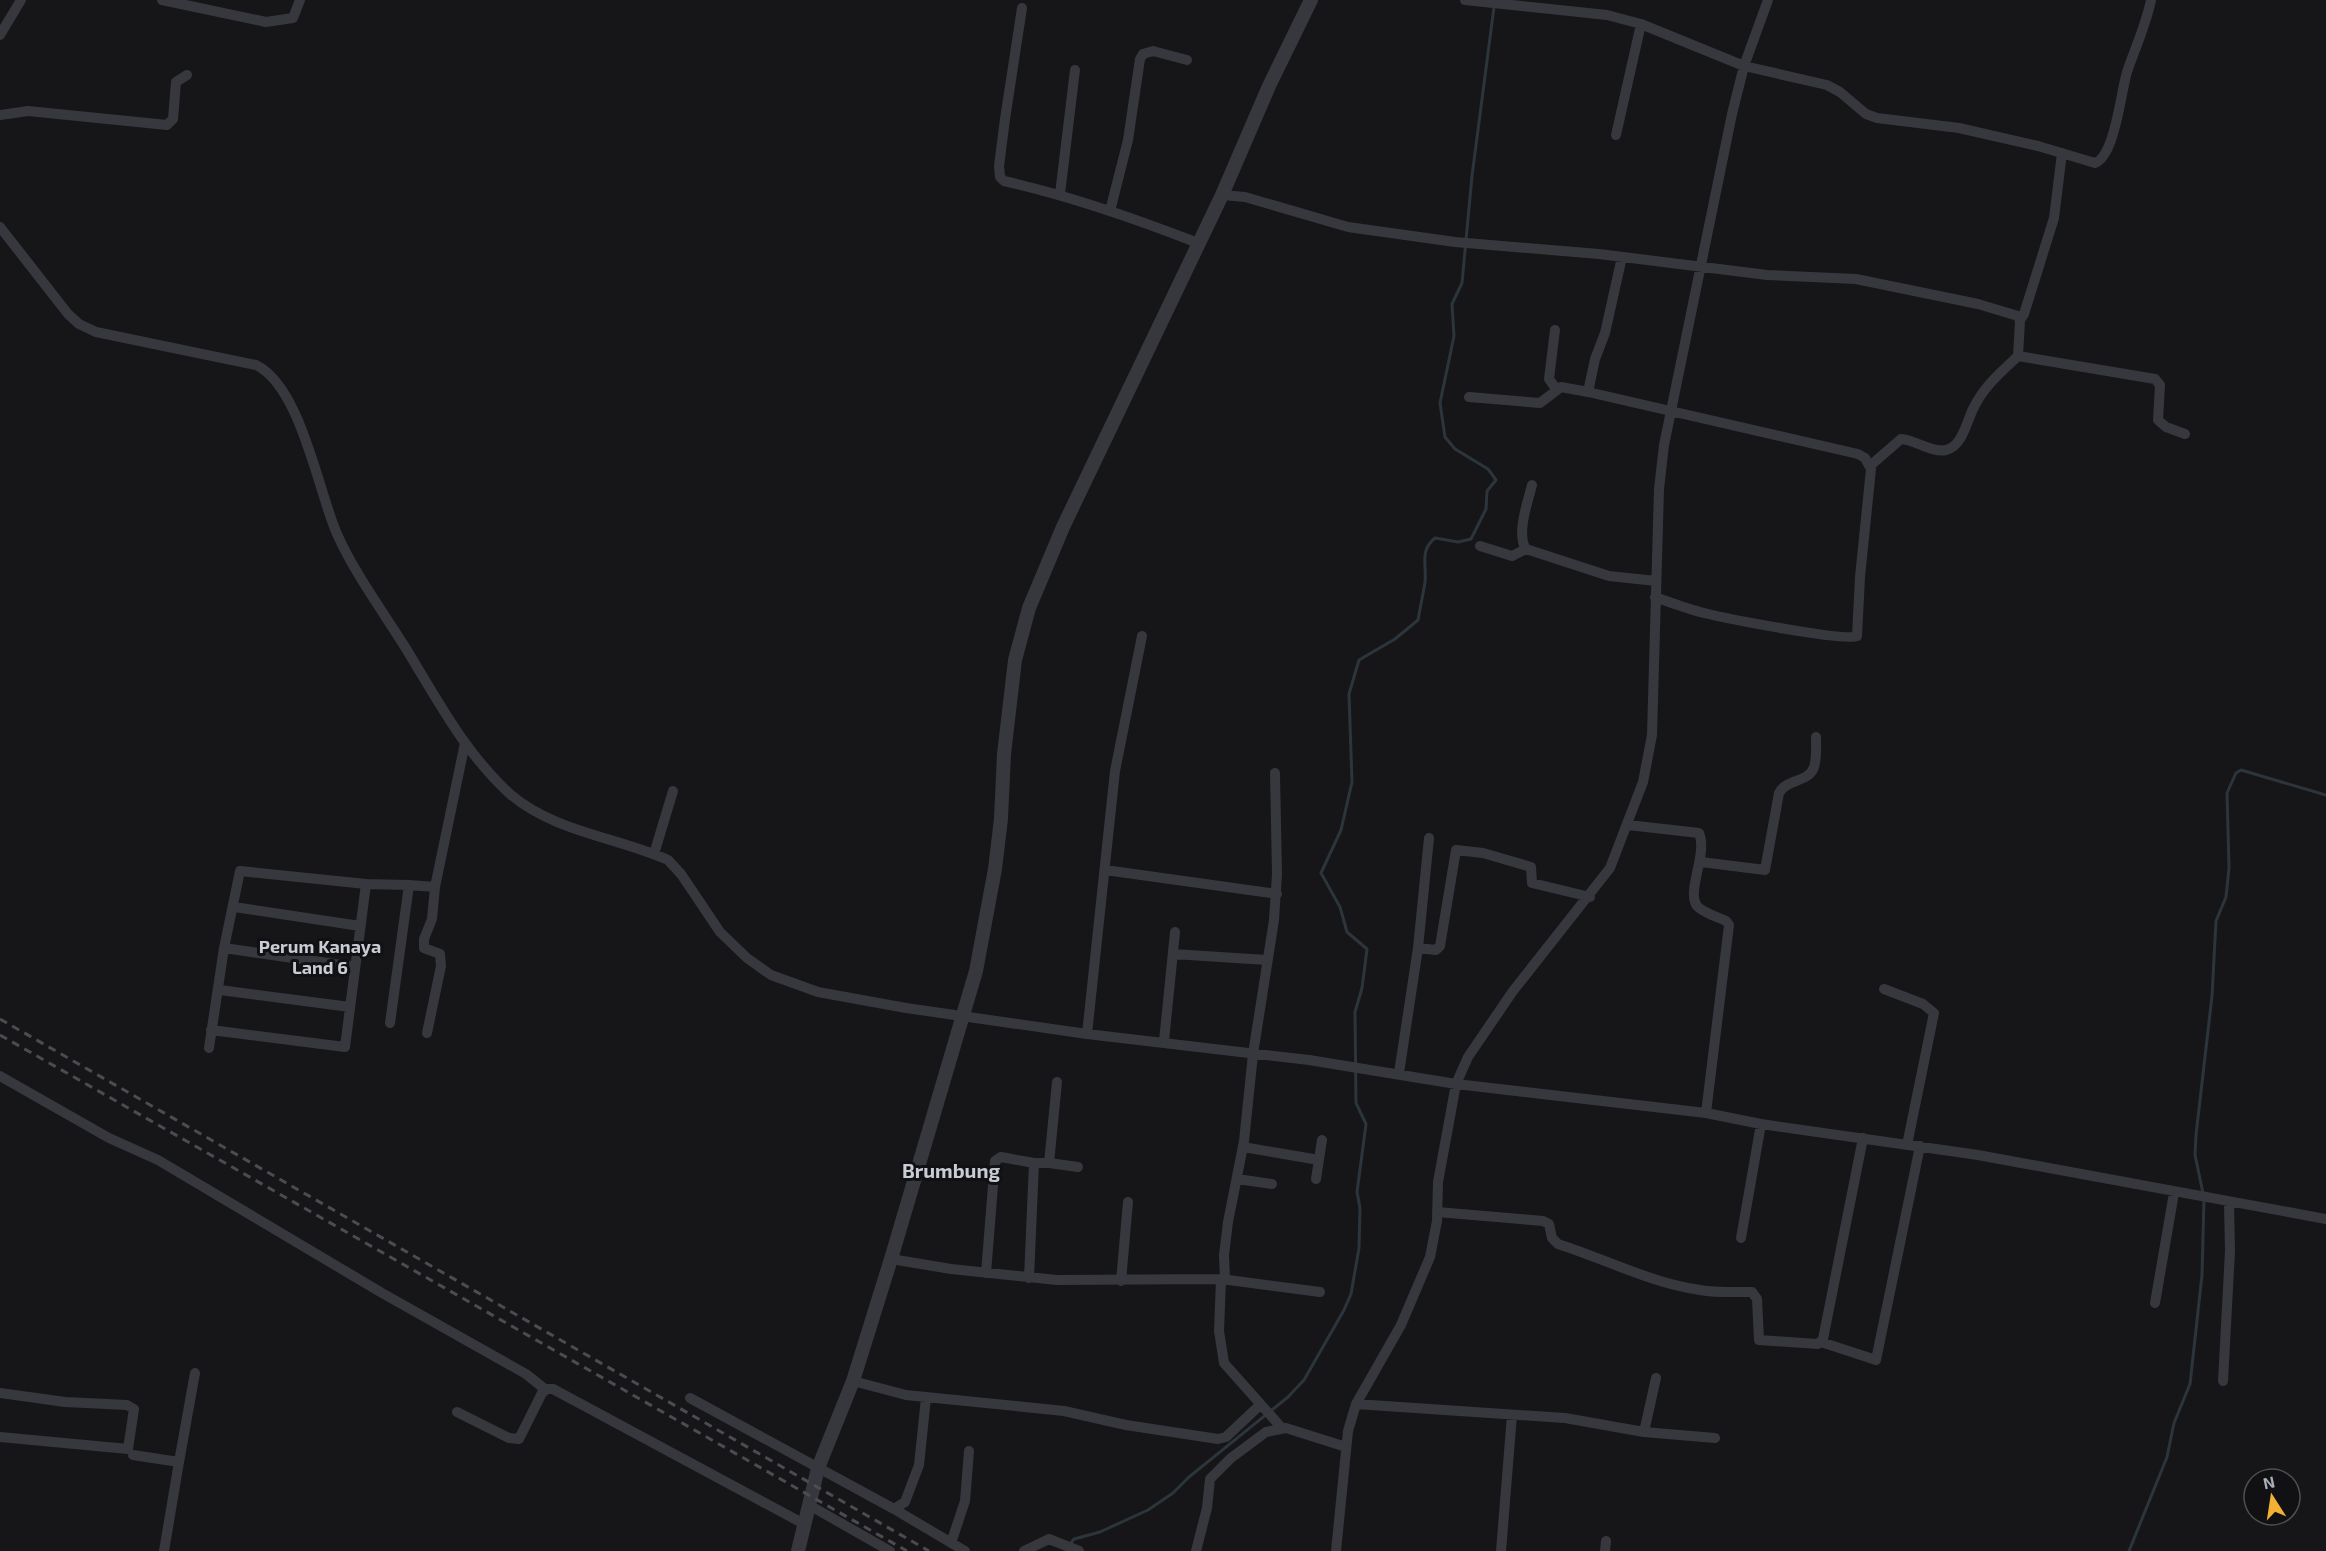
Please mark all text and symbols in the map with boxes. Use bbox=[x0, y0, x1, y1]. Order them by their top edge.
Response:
district label: Perum Kanaya Land 6 bbox=[259, 935, 381, 978]
district label: Brumbung bbox=[902, 1158, 1000, 1182]
north arrow bbox=[2242, 1467, 2302, 1527]
text: N bbox=[2261, 1471, 2276, 1492]

